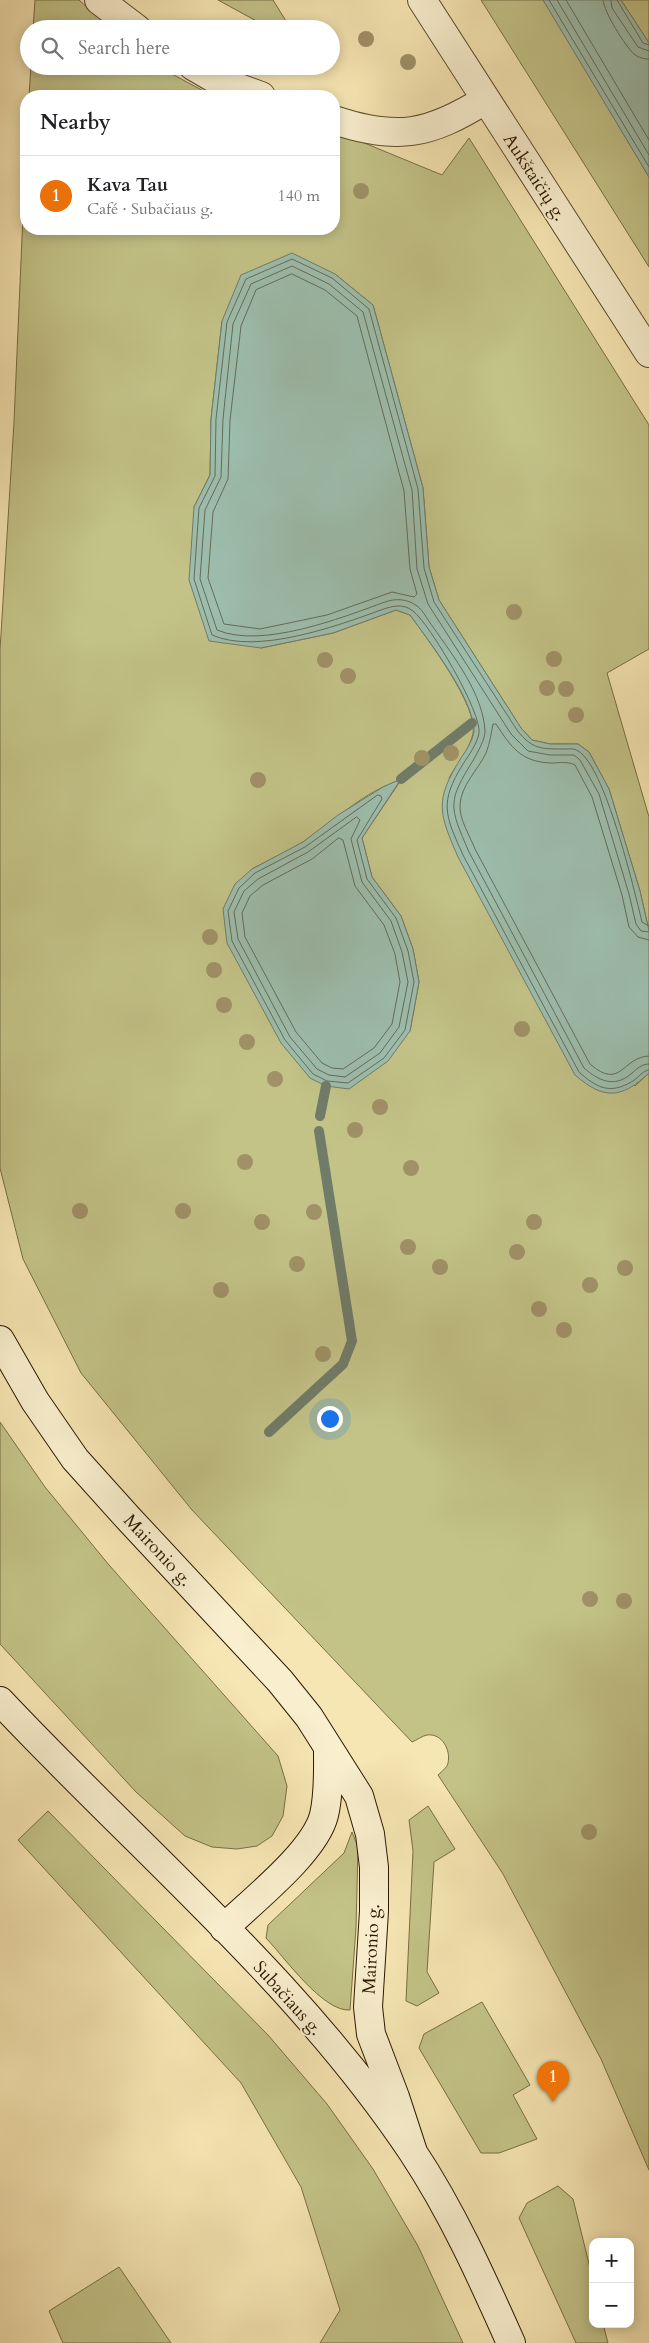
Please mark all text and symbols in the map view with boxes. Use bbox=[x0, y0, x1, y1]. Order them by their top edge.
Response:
search box bbox=[20, 20, 340, 75]
icon: search bbox=[38, 34, 66, 62]
text: Search here bbox=[78, 35, 170, 61]
text: Nearby bbox=[40, 108, 111, 137]
street label: Aukštaičių g. bbox=[497, 129, 572, 226]
text: Kava Tau bbox=[87, 172, 168, 198]
text: 1 bbox=[52, 185, 60, 207]
text: 140 m bbox=[278, 185, 320, 207]
text: Café · Subačiaus g. bbox=[87, 198, 213, 220]
your location bbox=[317, 1406, 343, 1432]
street label: Maironio g. bbox=[118, 1509, 198, 1592]
street label: Maironio g. bbox=[357, 1903, 386, 1995]
street label: Subačiaus g. bbox=[247, 1955, 328, 2041]
pin: 1 bbox=[537, 2061, 569, 2102]
map controls bbox=[589, 2238, 634, 2328]
button: + bbox=[589, 2238, 634, 2283]
button: − bbox=[589, 2283, 634, 2328]

